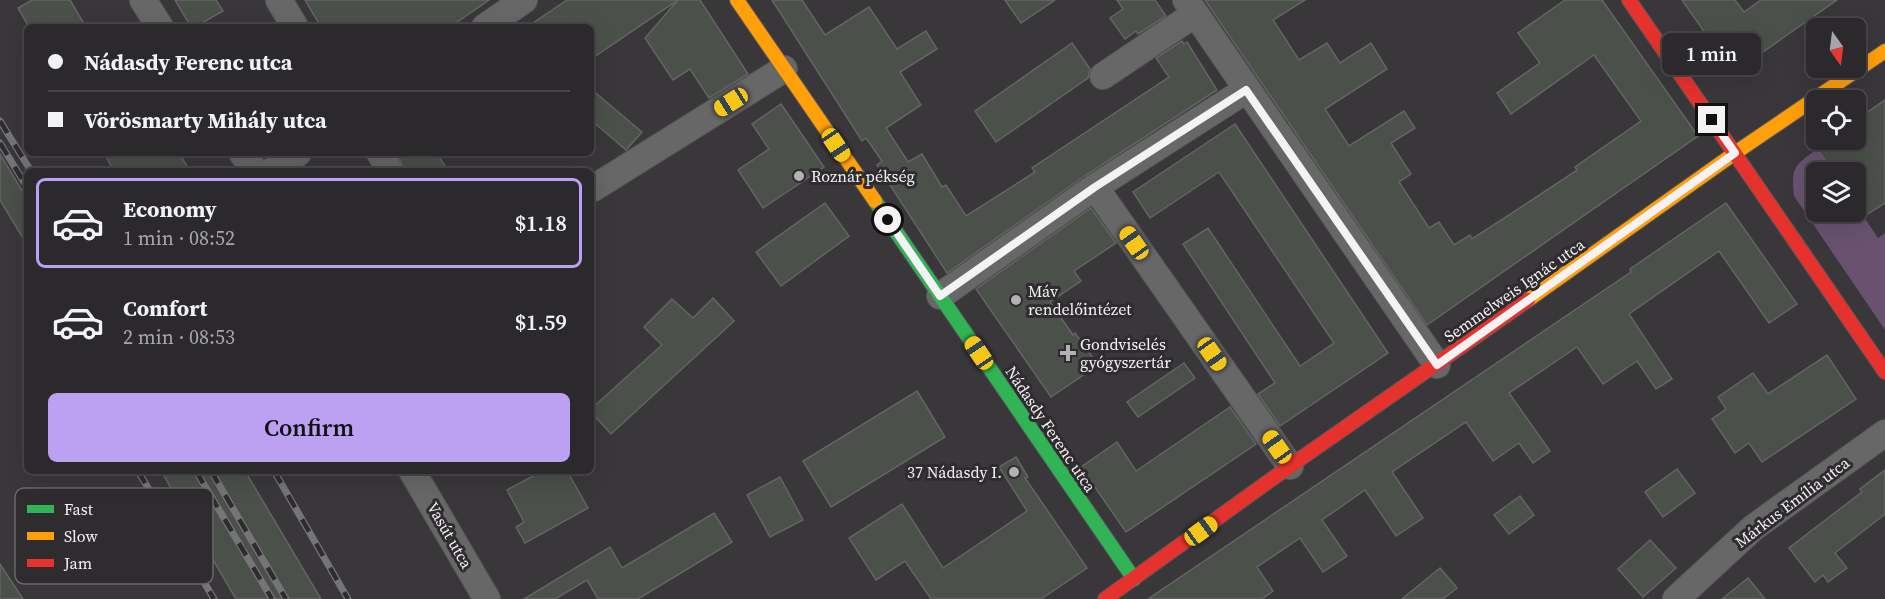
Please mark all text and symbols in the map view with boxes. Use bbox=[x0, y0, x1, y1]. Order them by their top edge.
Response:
north arrow bbox=[1806, 18, 1866, 78]
map controls bbox=[1806, 18, 1866, 222]
callout: 1 min bbox=[1662, 33, 1762, 75]
text: 1 min bbox=[1686, 40, 1737, 68]
text: Nádasdy Ferenc utca bbox=[84, 47, 293, 77]
car bbox=[711, 85, 751, 119]
button: locate bbox=[1806, 90, 1866, 150]
text: Vörösmarty Mihály utca bbox=[84, 105, 327, 135]
route end bbox=[1698, 106, 1725, 133]
car bbox=[818, 125, 854, 165]
button: layers bbox=[1806, 162, 1866, 222]
place label: Roznár pékség bbox=[811, 165, 915, 187]
marker: Roznár pékség bbox=[792, 169, 806, 183]
text: Economy bbox=[123, 194, 217, 224]
icon: car bbox=[51, 196, 105, 250]
route start bbox=[874, 206, 901, 233]
text: $1.18 bbox=[515, 208, 567, 238]
car bbox=[1116, 223, 1152, 263]
text: 1 min · 08:52 bbox=[123, 224, 235, 252]
street label: Semmelweis Ignác utca bbox=[1439, 233, 1589, 347]
place label: Máv rendelőintézet bbox=[1028, 280, 1132, 320]
text: Comfort bbox=[123, 293, 207, 323]
marker: Máv rendelőintézet bbox=[1009, 293, 1023, 307]
icon: car bbox=[51, 295, 105, 349]
text: $1.59 bbox=[515, 307, 567, 337]
text: 2 min · 08:53 bbox=[123, 323, 235, 351]
car bbox=[961, 333, 997, 373]
place label: Gondviselés gyógyszertár bbox=[1080, 333, 1171, 373]
car bbox=[1194, 334, 1230, 374]
marker: Gondviselés gyógyszertár bbox=[1061, 346, 1075, 360]
street label: Nádasdy Ferenc utca bbox=[1001, 362, 1102, 497]
button: Confirm bbox=[48, 393, 570, 462]
car bbox=[1259, 427, 1295, 467]
street label: Márkus Emília utca bbox=[1730, 451, 1855, 552]
place label: 37 Nádasdy I. bbox=[907, 461, 1002, 483]
marker: 37 Nádasdy I. bbox=[1007, 465, 1021, 479]
legend bbox=[15, 488, 213, 584]
text: Fast bbox=[64, 498, 94, 520]
street label: Vasút utca bbox=[422, 498, 478, 573]
car bbox=[1181, 513, 1221, 549]
text: Slow bbox=[64, 525, 99, 547]
text: Jam bbox=[63, 552, 92, 574]

